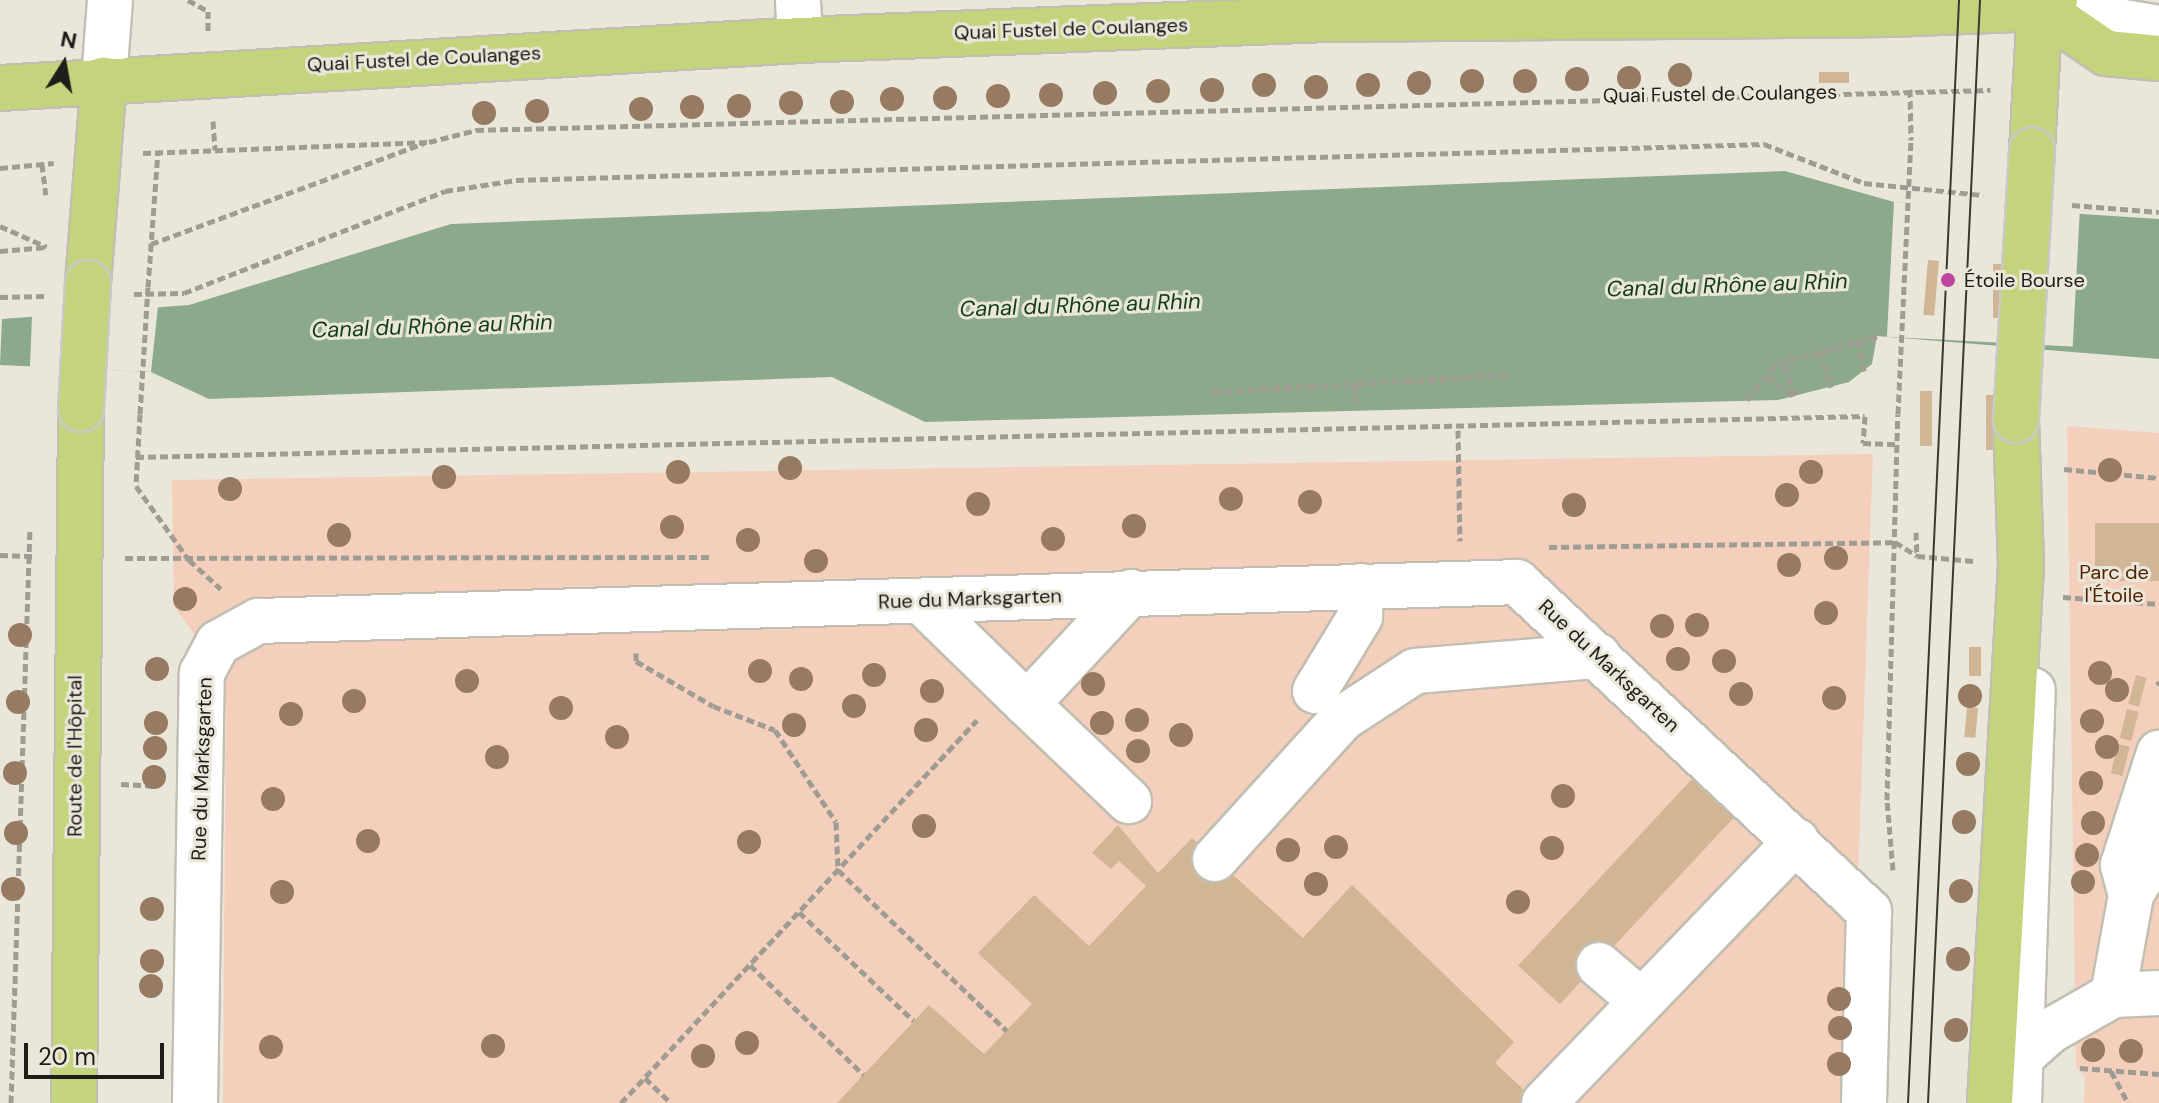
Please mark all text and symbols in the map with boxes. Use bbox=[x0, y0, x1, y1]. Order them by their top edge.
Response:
street label: Quai Fustel de Coulanges bbox=[954, 13, 1188, 45]
north arrow bbox=[24, 24, 104, 104]
text: N bbox=[58, 24, 79, 56]
street label: Quai Fustel de Coulanges bbox=[306, 41, 542, 77]
street label: Quai Fustel de Coulanges bbox=[1603, 80, 1837, 108]
water label: Canal du Rhône au Rhin bbox=[1606, 268, 1848, 302]
place label: Étoile Bourse bbox=[1964, 268, 2085, 292]
marker: Étoile Bourse bbox=[1939, 271, 1957, 289]
water label: Canal du Rhône au Rhin bbox=[959, 288, 1201, 322]
water label: Canal du Rhône au Rhin bbox=[311, 309, 553, 343]
park label: Parc de l'Étoile bbox=[2079, 560, 2149, 607]
street label: Rue du Marksgarten bbox=[878, 584, 1062, 614]
street label: Rue du Marksgarten bbox=[1534, 595, 1684, 737]
street label: Route de l'Hôpital bbox=[63, 675, 87, 837]
street label: Rue du Marksgarten bbox=[187, 677, 217, 861]
scale bar bbox=[28, 1027, 168, 1077]
text: 20 m bbox=[38, 1041, 96, 1072]

